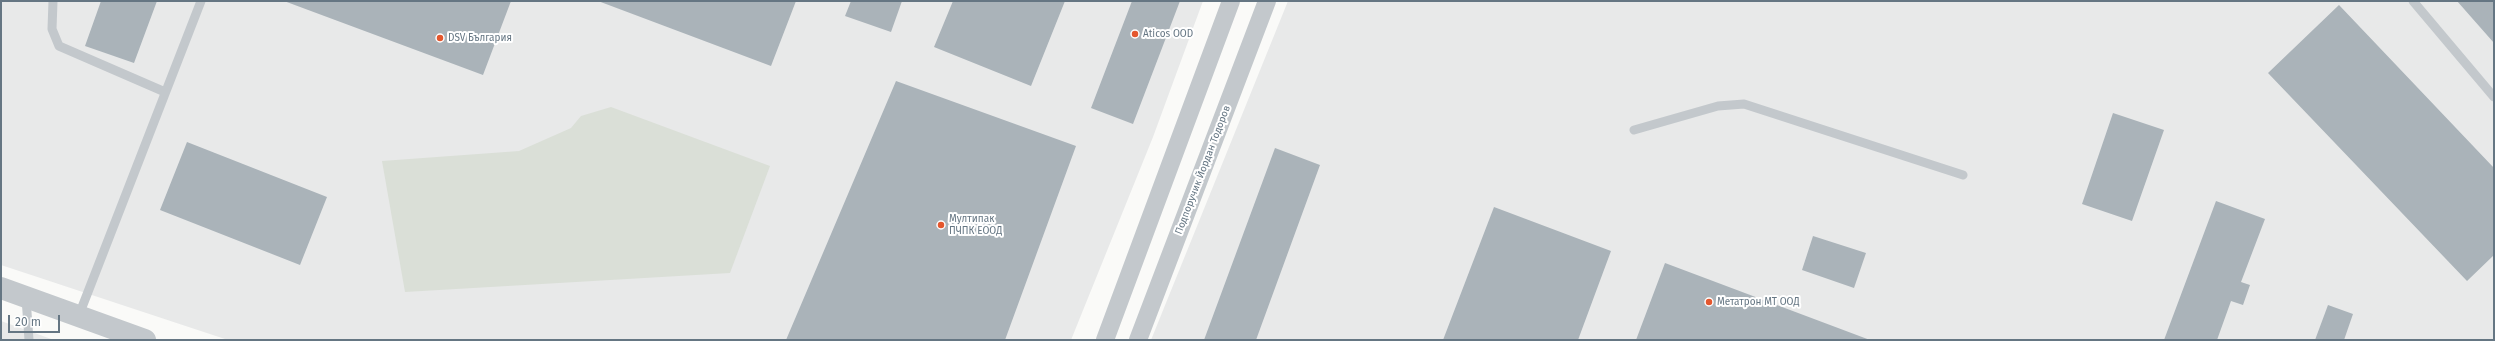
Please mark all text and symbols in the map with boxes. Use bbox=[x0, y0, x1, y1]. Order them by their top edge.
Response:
place label: Aticos OOD bbox=[1143, 28, 1193, 40]
marker: Aticos OOD bbox=[1130, 29, 1140, 39]
place label: DSV България bbox=[448, 32, 512, 44]
marker: DSV България bbox=[435, 33, 445, 43]
street label: Подпоручик Йордан Тодоров bbox=[1173, 104, 1233, 236]
place label: Мултипак ПЧПК ЕООД bbox=[949, 213, 1002, 236]
marker: Мултипак ПЧПК ЕООД bbox=[936, 220, 946, 230]
place label: Метатрон МТ ООД bbox=[1717, 296, 1800, 308]
marker: Метатрон МТ ООД bbox=[1704, 297, 1714, 307]
scale bar bbox=[10, 307, 62, 333]
text: 20 m bbox=[15, 315, 41, 329]

